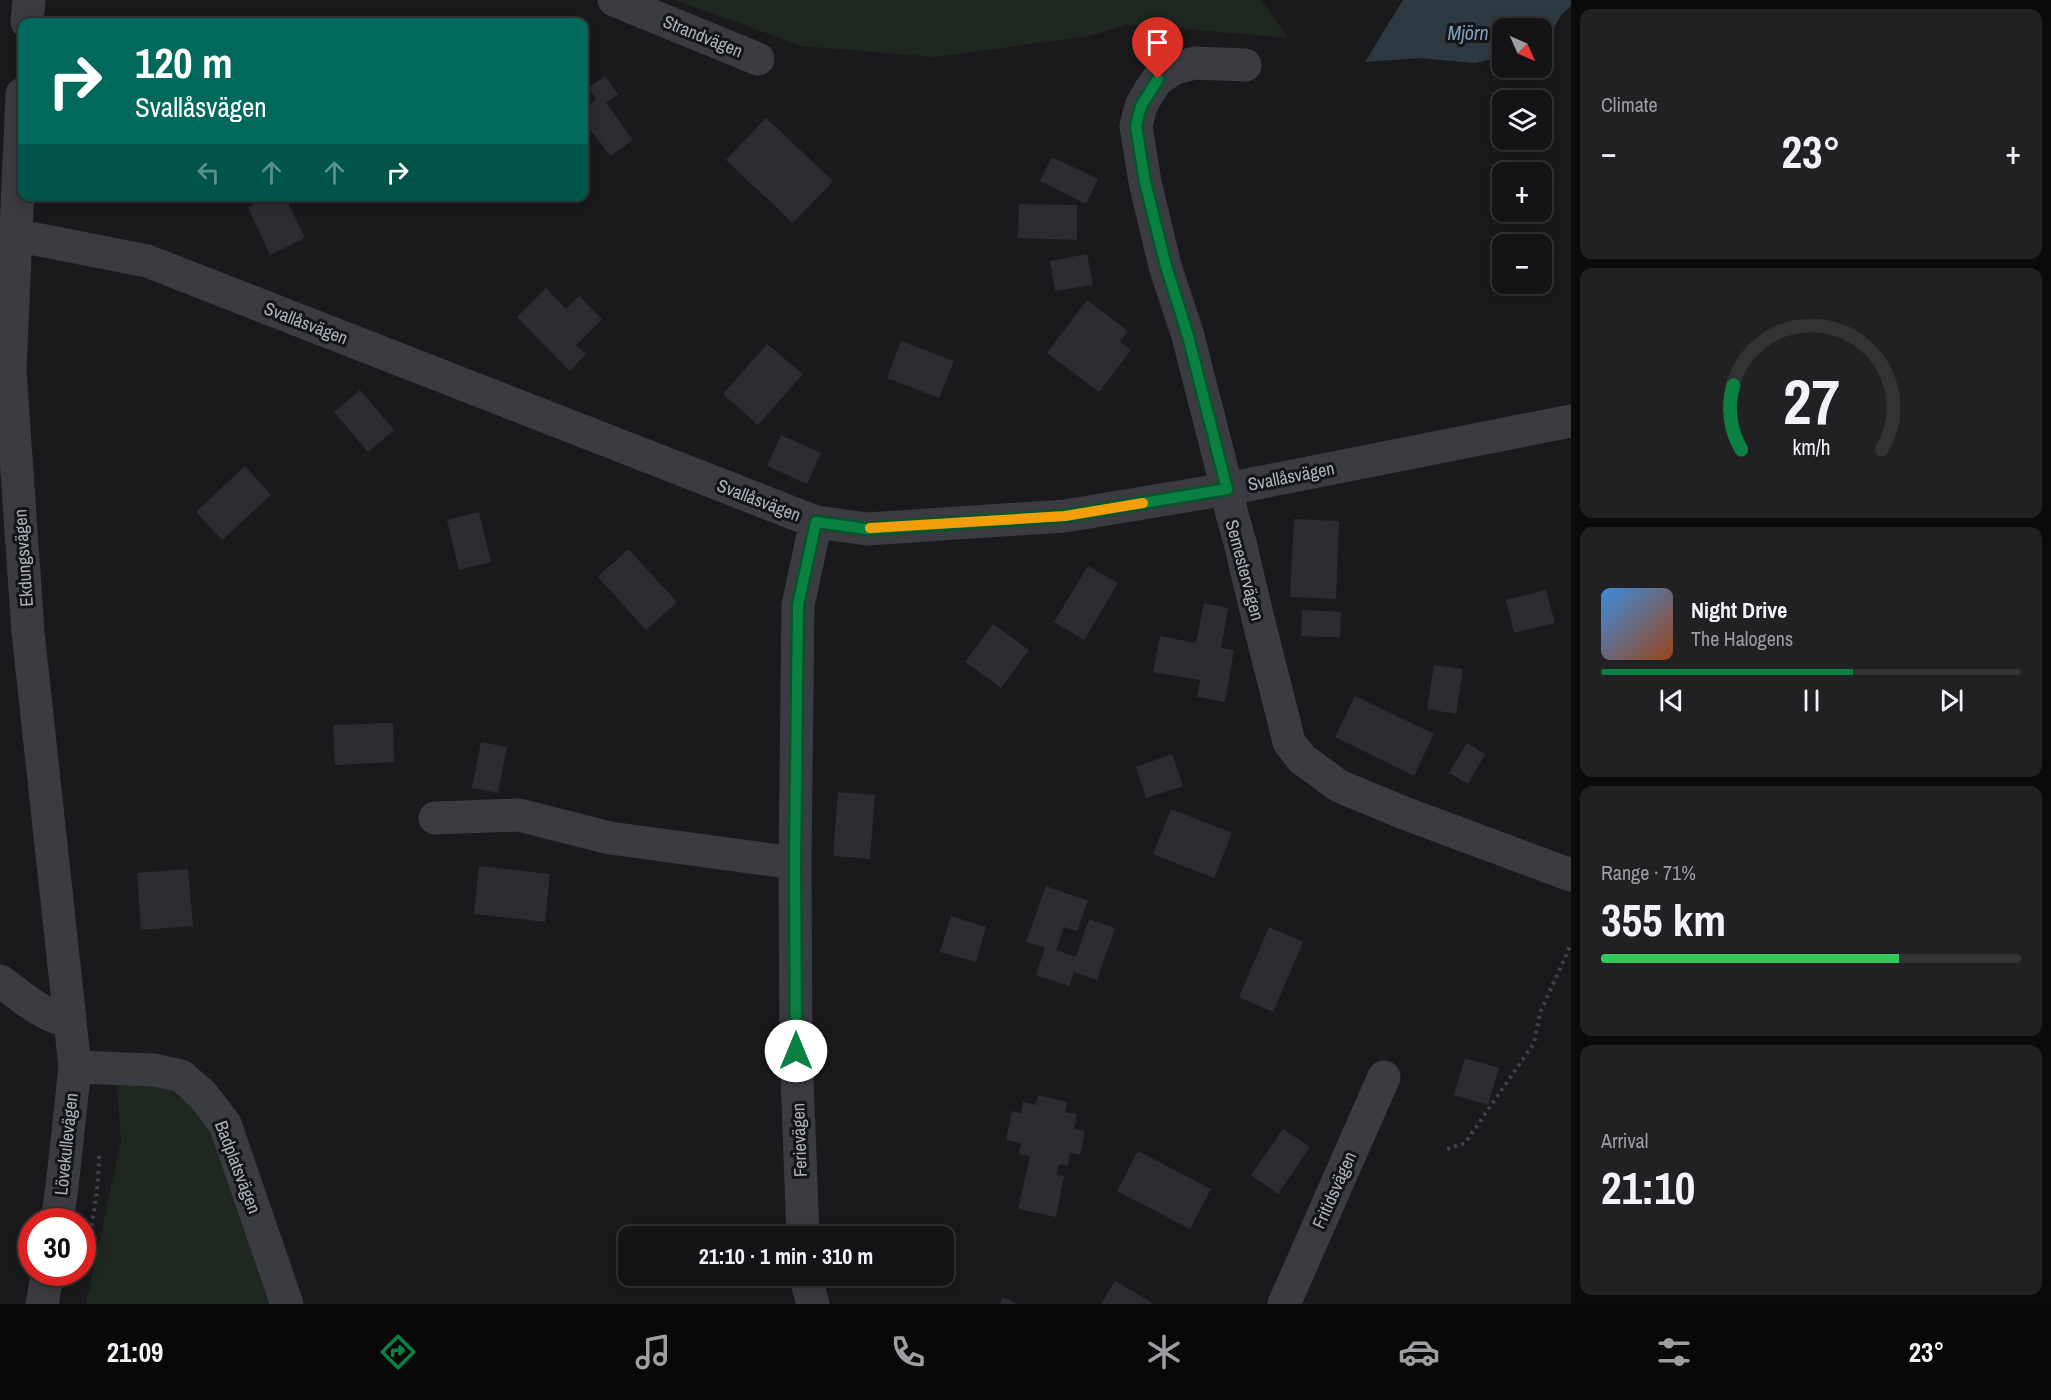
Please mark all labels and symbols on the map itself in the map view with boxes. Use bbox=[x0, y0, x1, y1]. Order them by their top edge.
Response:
street label: Strandvägen bbox=[660, 9, 746, 63]
pin bbox=[1132, 17, 1183, 79]
north arrow bbox=[1492, 18, 1552, 78]
water label: Mjörn bbox=[1448, 19, 1489, 46]
street label: Svallåsvägen bbox=[261, 296, 351, 350]
street label: Svallåsvägen bbox=[1246, 455, 1336, 497]
street label: Svallåsvägen bbox=[714, 473, 804, 527]
street label: Ekdungsvägen bbox=[7, 508, 39, 608]
street label: Semestervägen bbox=[1220, 517, 1270, 623]
position arrow bbox=[764, 1019, 828, 1083]
street label: Lövekullevägen bbox=[48, 1092, 84, 1196]
street label: Ferievägen bbox=[785, 1103, 813, 1177]
street label: Badplatsvägen bbox=[209, 1117, 267, 1217]
street label: Fritidsvägen bbox=[1306, 1147, 1362, 1233]
speed limit sign: 30 bbox=[18, 1208, 96, 1286]

